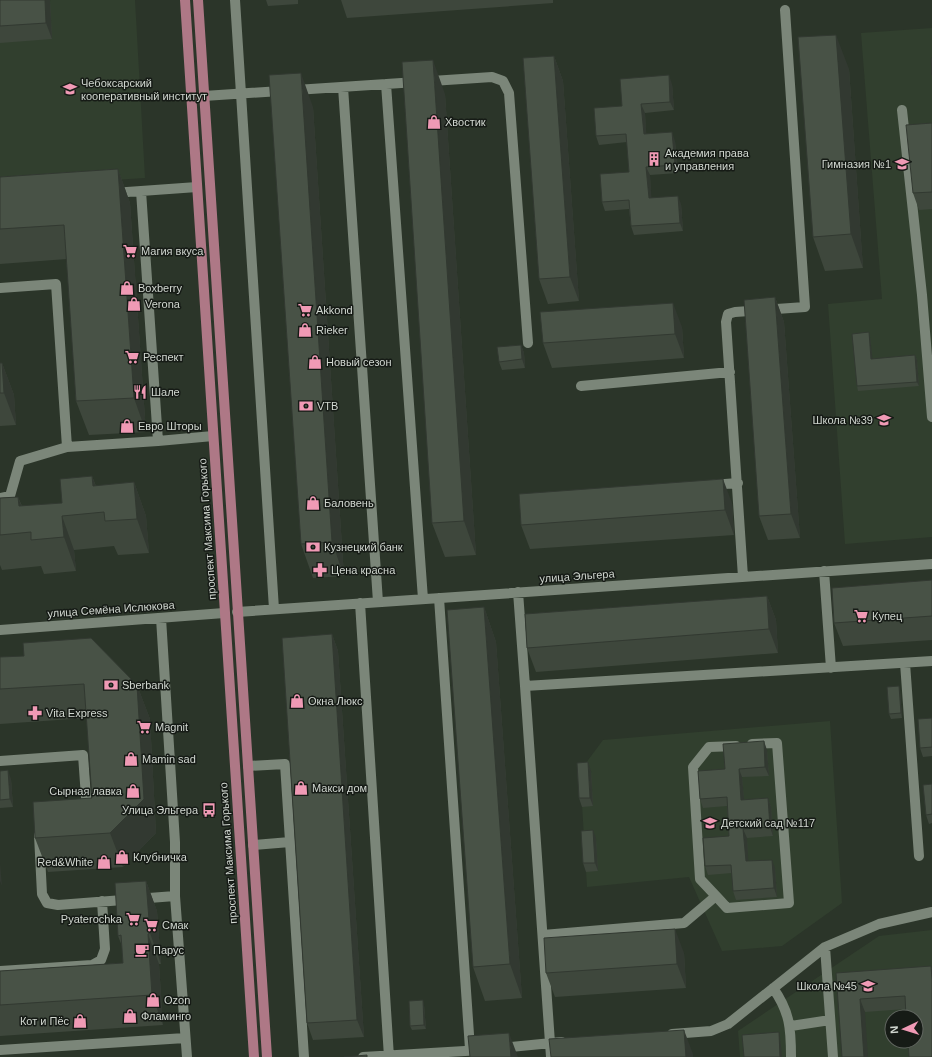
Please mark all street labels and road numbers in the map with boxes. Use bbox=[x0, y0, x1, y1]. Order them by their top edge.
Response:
street label: проспект Максима Горького bbox=[196, 458, 218, 600]
street label: улица Эльгера bbox=[539, 567, 616, 585]
street label: улица Семёна Ислюкова bbox=[47, 599, 176, 619]
street label: проспект Максима Горького bbox=[217, 782, 239, 924]

